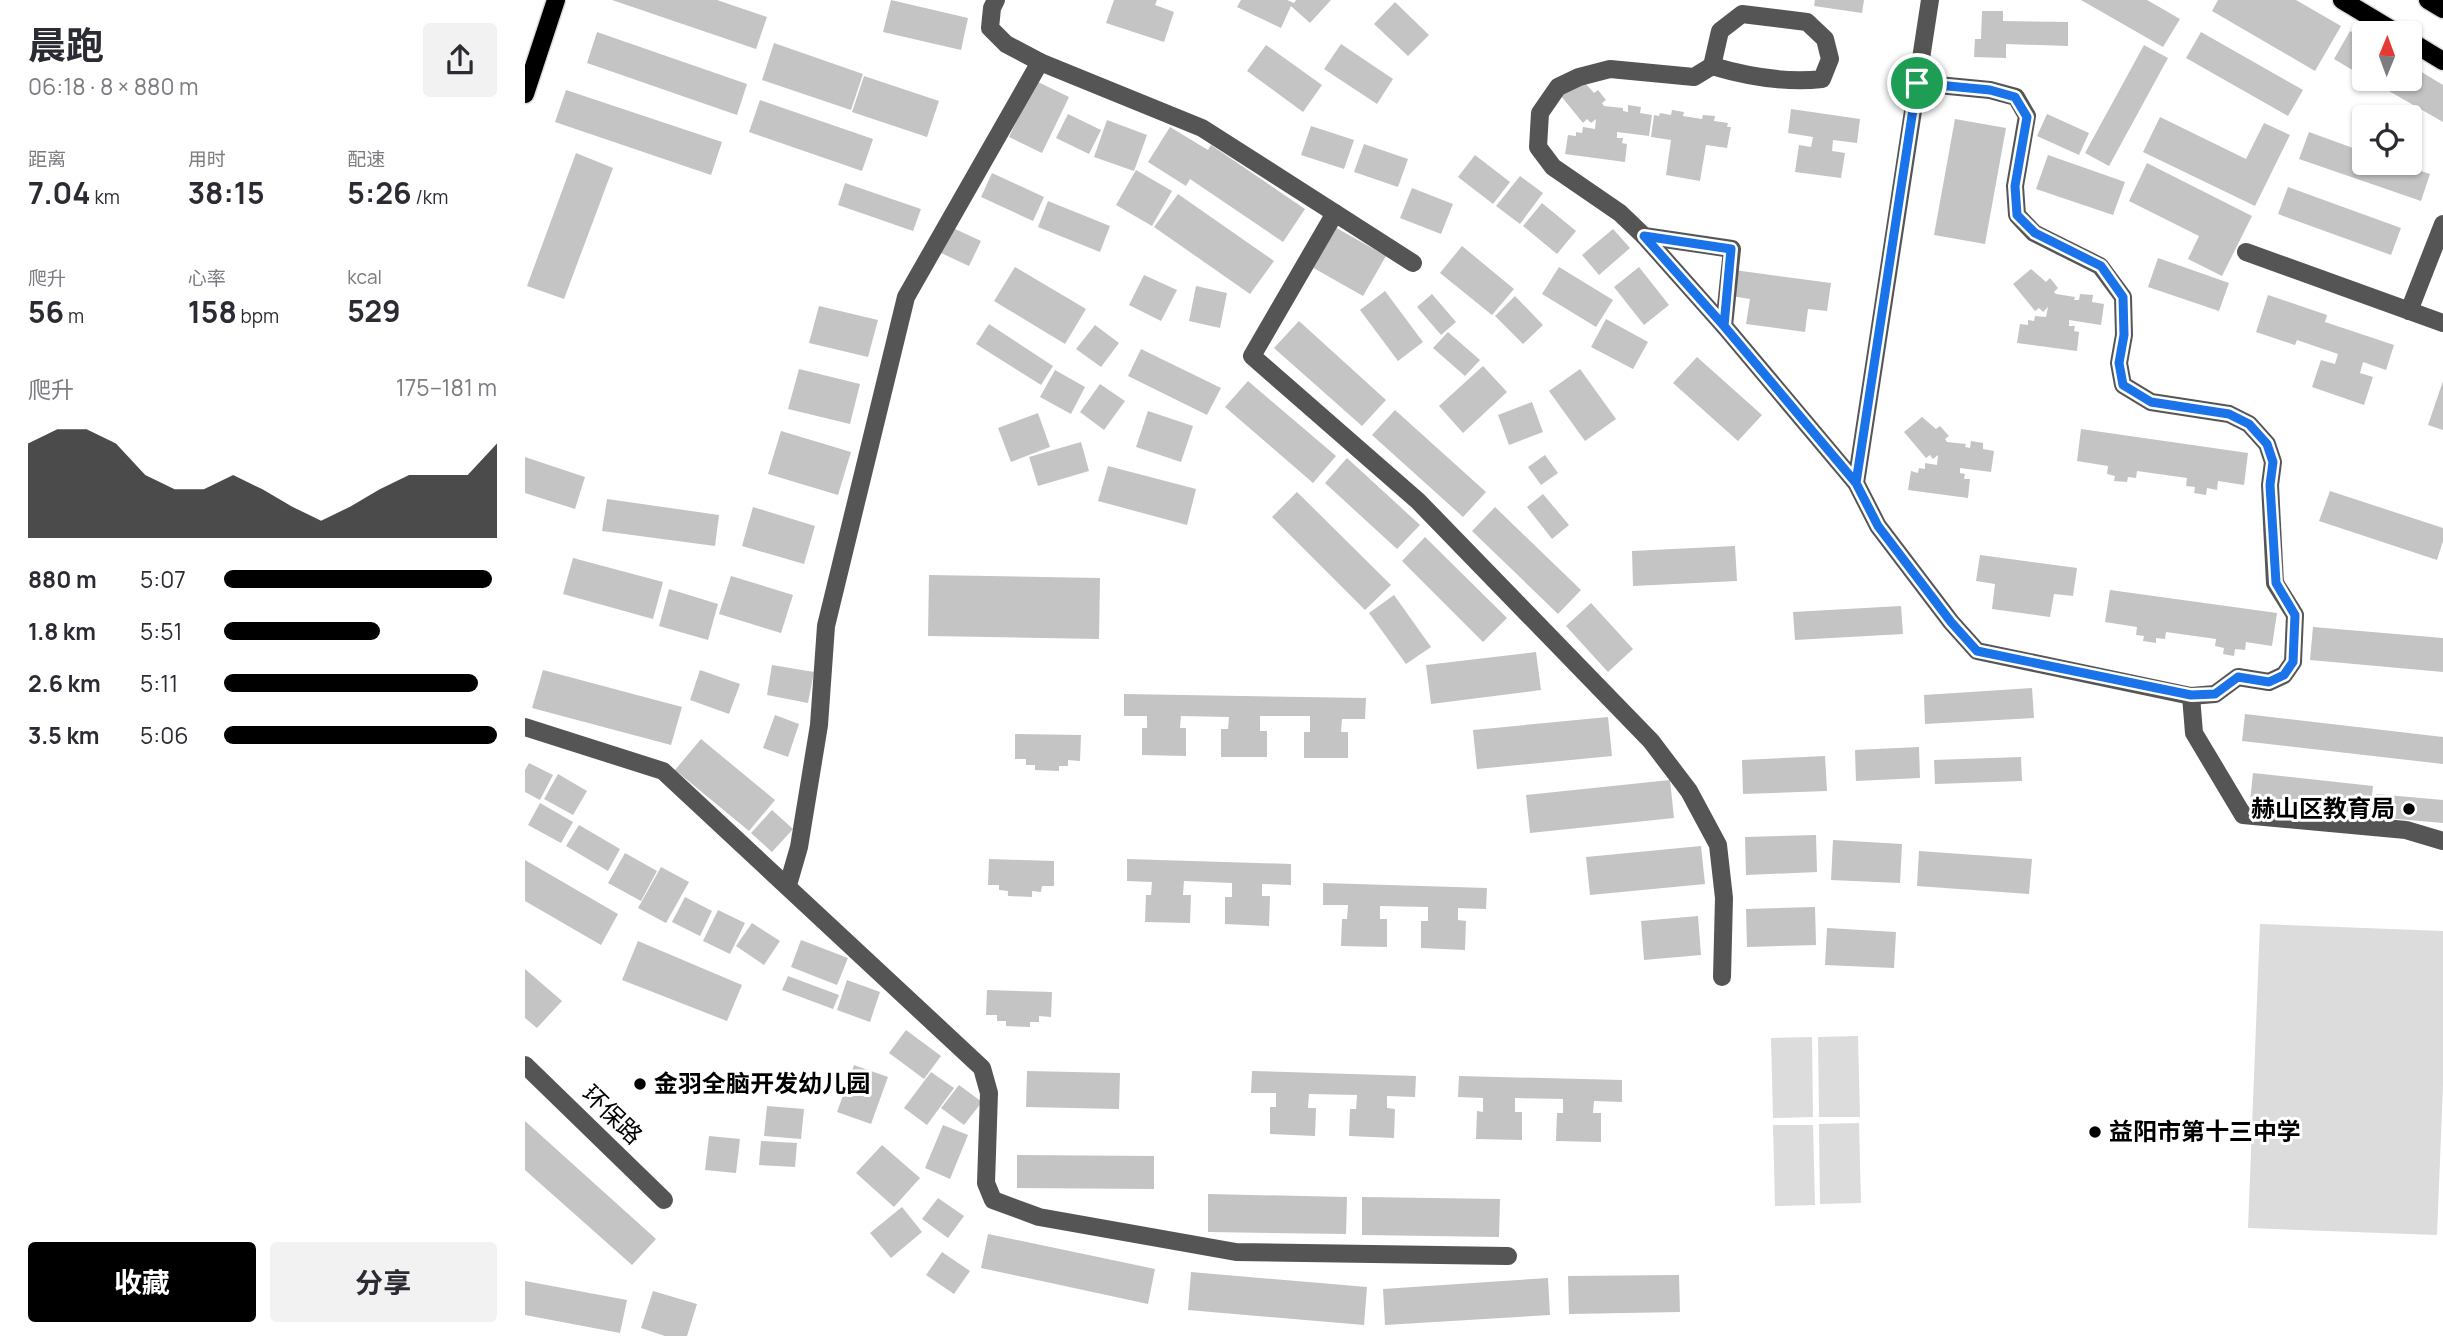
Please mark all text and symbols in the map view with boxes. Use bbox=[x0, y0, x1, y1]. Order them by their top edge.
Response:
text: 晨跑 bbox=[28, 18, 104, 70]
north arrow bbox=[2352, 21, 2422, 91]
map controls bbox=[2352, 21, 2422, 175]
button: share bbox=[423, 23, 497, 97]
pin bbox=[1887, 53, 1947, 113]
icon: arrive bbox=[1898, 64, 1936, 102]
text: 06:18 · 8 × 880 m bbox=[28, 70, 199, 102]
button: locate bbox=[2352, 105, 2422, 175]
text: 距离 bbox=[28, 146, 66, 172]
text: 用时 bbox=[188, 146, 226, 172]
text: 配速 bbox=[347, 146, 385, 172]
text: 7.04 bbox=[28, 172, 91, 213]
text: 38:15 bbox=[188, 172, 264, 213]
text: 5:26 bbox=[347, 172, 412, 213]
text: km bbox=[91, 184, 120, 210]
text: /km bbox=[412, 184, 448, 210]
text: kcal bbox=[347, 264, 382, 290]
text: 爬升 bbox=[28, 265, 66, 291]
text: 心率 bbox=[188, 265, 226, 291]
text: 529 bbox=[347, 290, 401, 331]
text: 56 bbox=[28, 291, 64, 332]
text: 158 bbox=[188, 291, 237, 332]
text: m bbox=[64, 303, 84, 329]
text: bpm bbox=[237, 303, 279, 329]
text: 175–181 m bbox=[396, 371, 497, 403]
text: 爬升 bbox=[28, 373, 74, 405]
text: 880 m bbox=[28, 563, 97, 595]
text: 5:07 bbox=[140, 563, 186, 595]
text: 1.8 km bbox=[28, 615, 96, 647]
text: 5:51 bbox=[140, 615, 182, 647]
text: 2.6 km bbox=[28, 667, 101, 699]
text: 5:11 bbox=[140, 667, 178, 699]
text: 3.5 km bbox=[28, 719, 99, 751]
text: 5:06 bbox=[140, 719, 188, 751]
place label: 赫山区教育局 bbox=[2251, 791, 2395, 824]
marker: 赫山区教育局 bbox=[2401, 801, 2417, 817]
place label: 金羽全脑开发幼儿园 bbox=[654, 1066, 870, 1099]
marker: 金羽全脑开发幼儿园 bbox=[632, 1076, 648, 1092]
street label: 环保路 bbox=[576, 1077, 650, 1151]
place label: 益阳市第十三中学 bbox=[2109, 1114, 2301, 1147]
marker: 益阳市第十三中学 bbox=[2087, 1124, 2103, 1140]
button: 收藏 bbox=[28, 1242, 256, 1322]
button: 分享 bbox=[270, 1242, 497, 1322]

